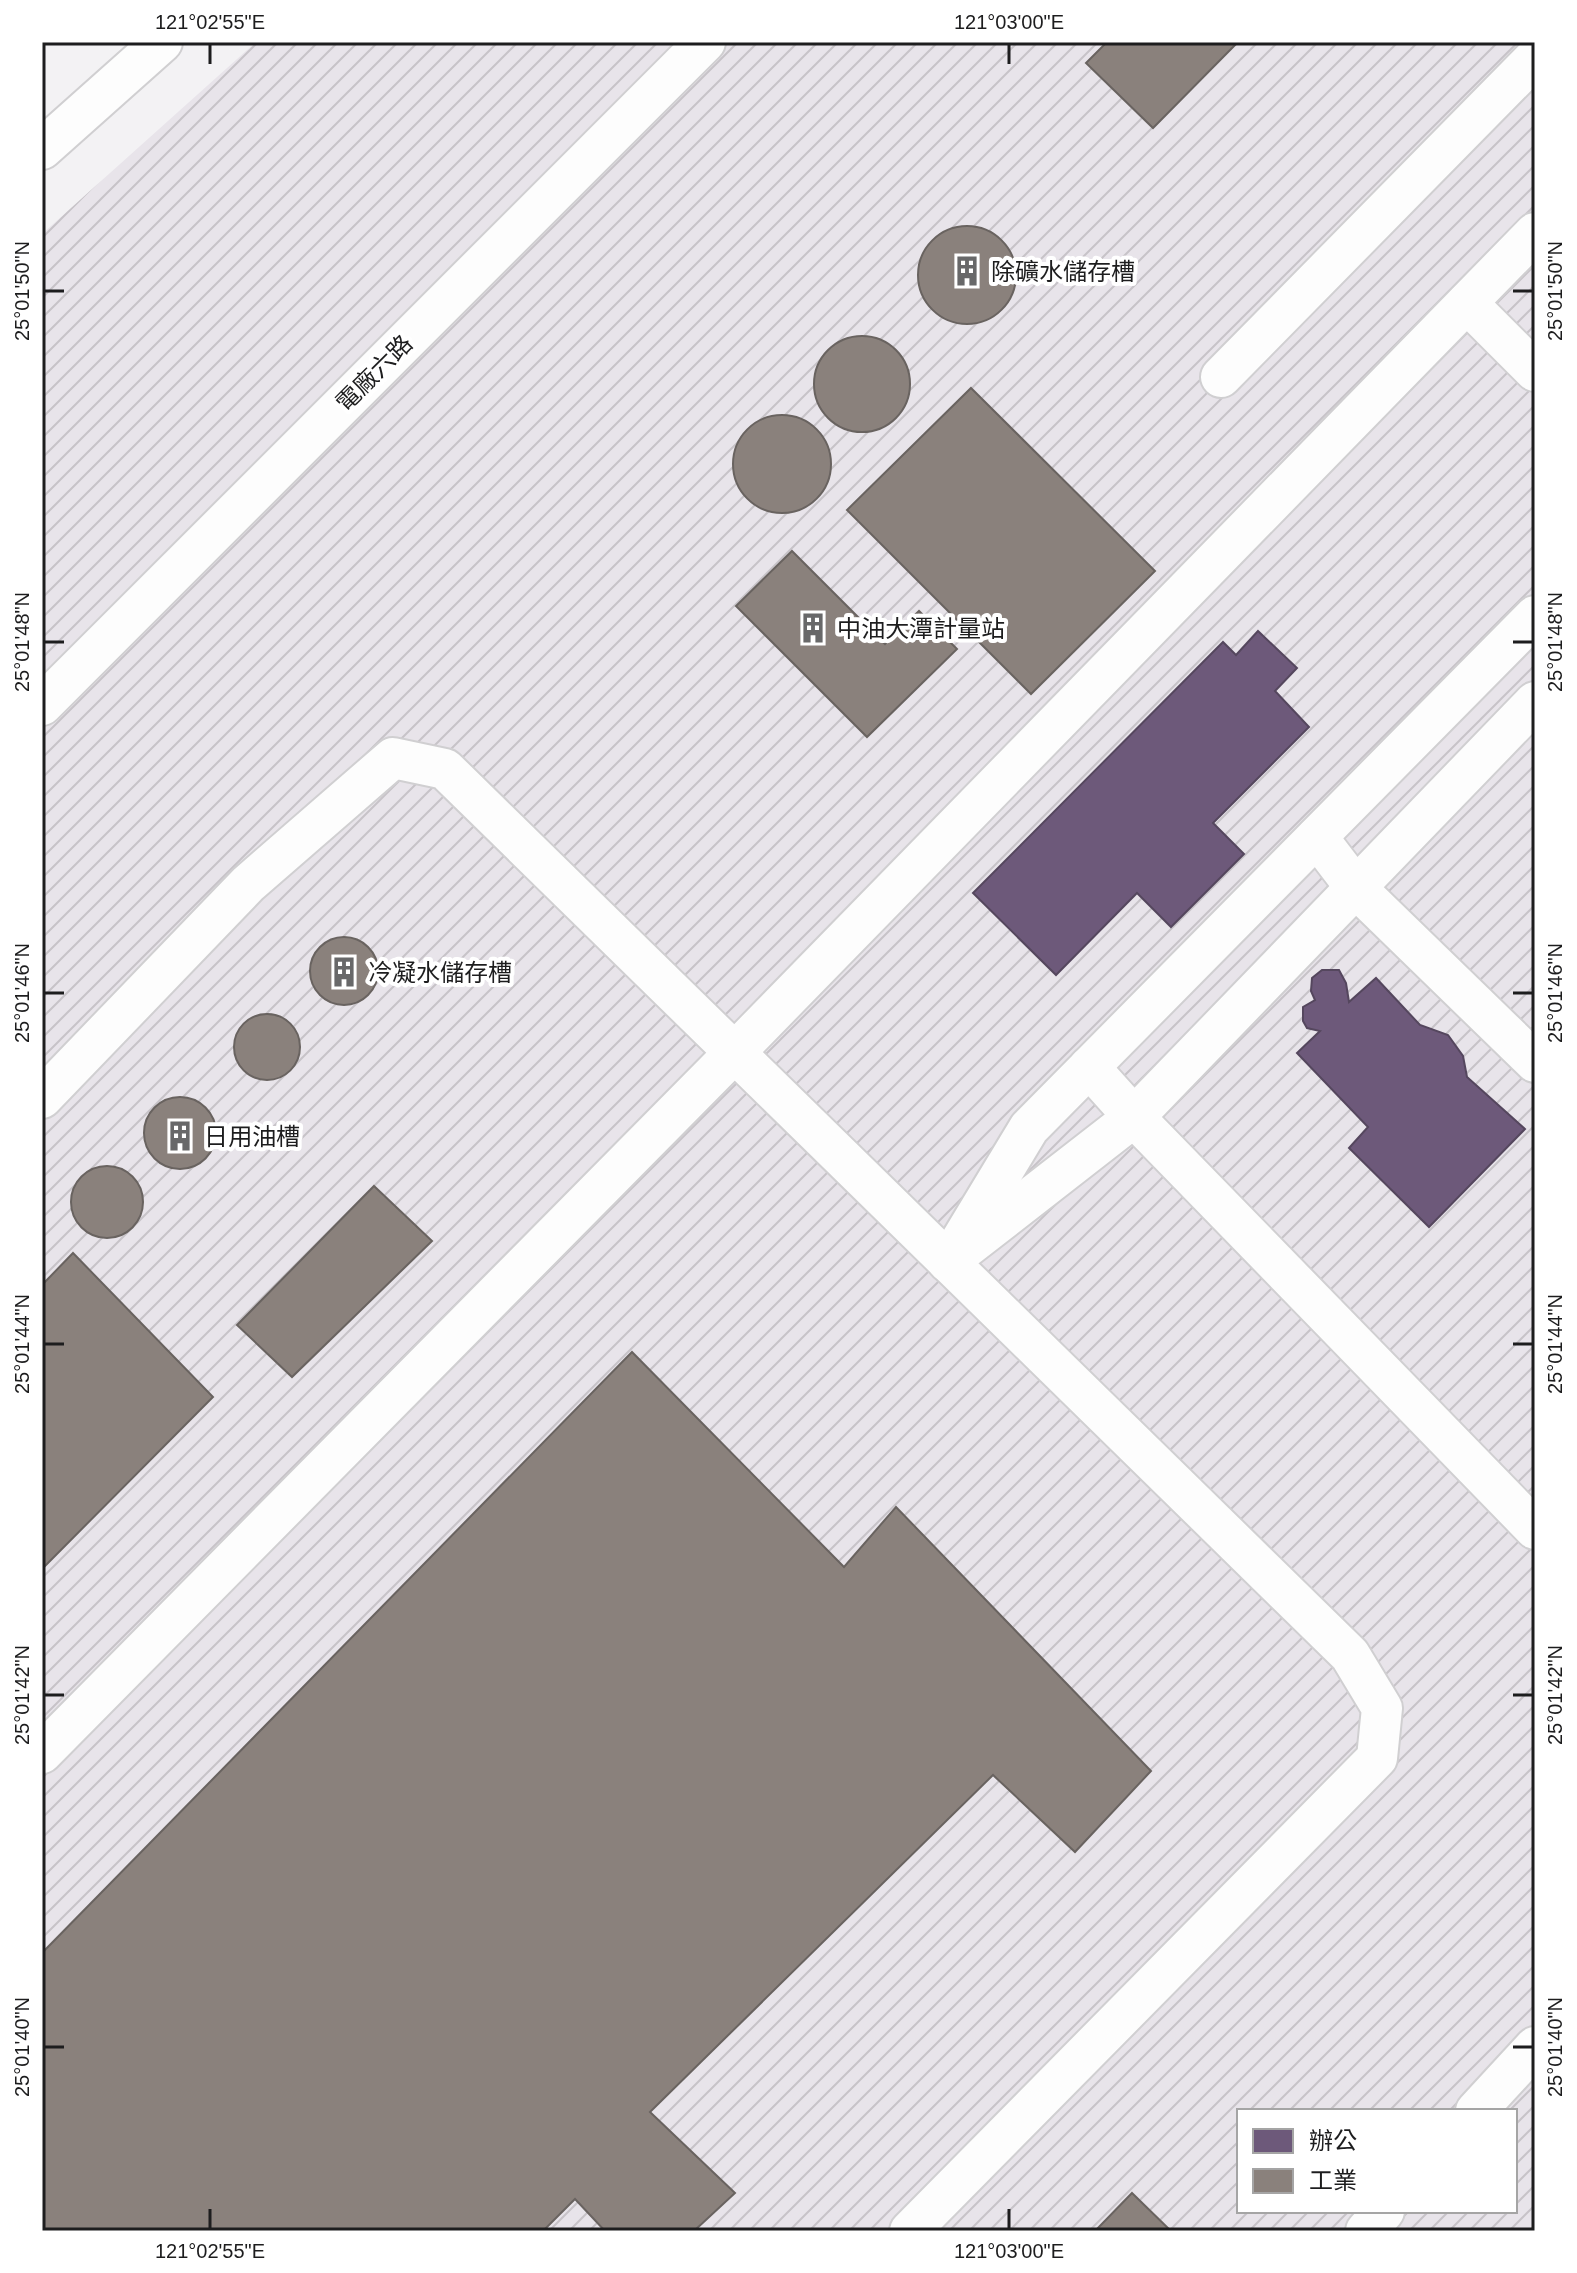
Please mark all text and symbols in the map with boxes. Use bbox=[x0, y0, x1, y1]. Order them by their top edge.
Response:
text: 121°02'55"E bbox=[155, 11, 265, 33]
text: 121°03'00"E bbox=[954, 11, 1064, 33]
text: 25°01'50"N bbox=[11, 241, 33, 341]
text: 25°01'50"N bbox=[1544, 241, 1566, 341]
building icon: 除礦水儲存槽 bbox=[950, 254, 984, 288]
place label: 除礦水儲存槽 bbox=[991, 258, 1135, 285]
street label: 電廠六路 bbox=[331, 330, 417, 416]
text: 25°01'48"N bbox=[11, 592, 33, 692]
text: 25°01'48"N bbox=[1544, 592, 1566, 692]
building icon: 中油大潭計量站 bbox=[796, 611, 830, 645]
place label: 中油大潭計量站 bbox=[837, 615, 1005, 642]
text: 25°01'46"N bbox=[11, 943, 33, 1043]
text: 25°01'46"N bbox=[1544, 943, 1566, 1043]
building icon: 冷凝水儲存槽 bbox=[327, 955, 361, 989]
place label: 冷凝水儲存槽 bbox=[368, 959, 512, 986]
building icon: 日用油槽 bbox=[163, 1119, 197, 1153]
place label: 日用油槽 bbox=[204, 1123, 300, 1150]
text: 25°01'44"N bbox=[11, 1294, 33, 1394]
text: 25°01'44"N bbox=[1544, 1294, 1566, 1394]
text: 25°01'42"N bbox=[11, 1645, 33, 1745]
text: 25°01'42"N bbox=[1544, 1645, 1566, 1745]
text: 25°01'40"N bbox=[11, 1997, 33, 2097]
text: 25°01'40"N bbox=[1544, 1997, 1566, 2097]
legend bbox=[1237, 2109, 1517, 2213]
text: 辦公 bbox=[1309, 2127, 1357, 2154]
text: 工業 bbox=[1309, 2167, 1357, 2194]
text: 121°02'55"E bbox=[155, 2240, 265, 2262]
text: 121°03'00"E bbox=[954, 2240, 1064, 2262]

